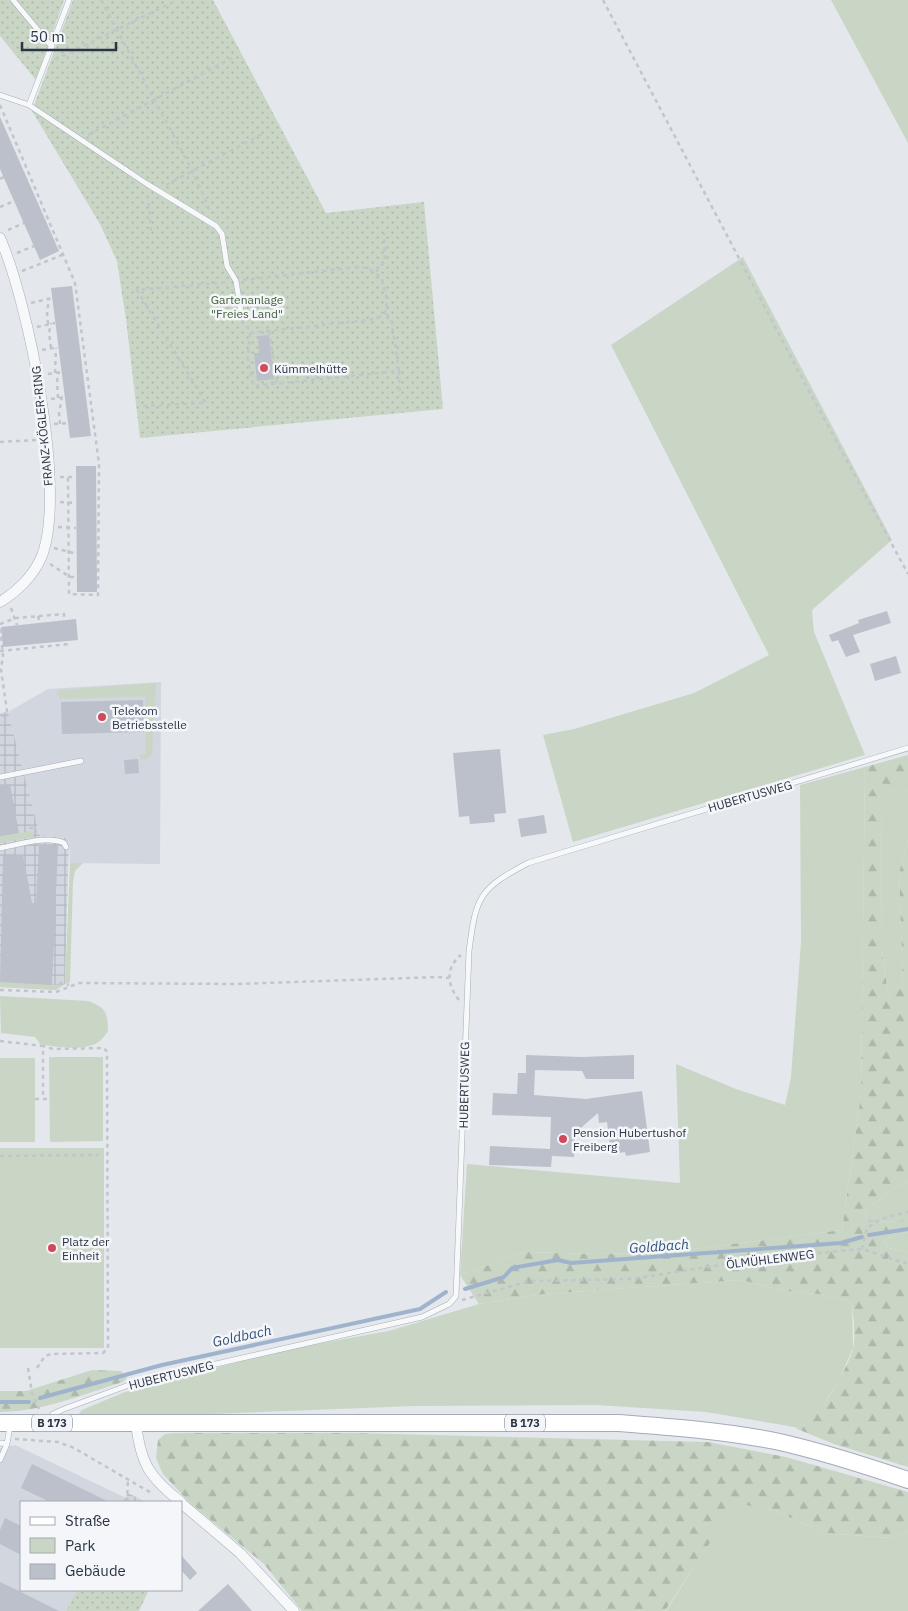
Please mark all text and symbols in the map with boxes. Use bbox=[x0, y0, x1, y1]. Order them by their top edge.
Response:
scale bar bbox=[22, 20, 116, 52]
text: 50 m bbox=[30, 27, 65, 46]
park label: Gartenanlage "Freies Land" bbox=[211, 292, 284, 321]
place label: Kümmelhütte bbox=[274, 361, 348, 376]
marker: Kümmelhütte bbox=[258, 362, 270, 374]
street label: FRANZ-KÖGLER-RING bbox=[28, 365, 56, 487]
place label: Telekom Betriebsstelle bbox=[112, 703, 187, 732]
marker: Telekom Betriebsstelle bbox=[96, 711, 108, 723]
street label: HUBERTUSWEG bbox=[706, 777, 794, 815]
street label: HUBERTUSWEG bbox=[456, 1041, 472, 1129]
place label: Pension Hubertushof Freiberg bbox=[573, 1125, 686, 1154]
marker: Pension Hubertushof Freiberg bbox=[557, 1133, 569, 1145]
place label: Platz der Einheit bbox=[62, 1234, 110, 1263]
water label: Goldbach bbox=[629, 1235, 690, 1257]
marker: Platz der Einheit bbox=[46, 1242, 58, 1254]
street label: ÖLMÜHLENWEG bbox=[725, 1246, 815, 1272]
water label: Goldbach bbox=[211, 1321, 273, 1351]
street label: HUBERTUSWEG bbox=[127, 1357, 215, 1393]
road number: B 173 bbox=[32, 1415, 72, 1432]
road number: B 173 bbox=[505, 1415, 545, 1432]
legend bbox=[20, 1501, 182, 1591]
text: Straße bbox=[65, 1511, 110, 1530]
text: Park bbox=[65, 1536, 95, 1555]
text: Gebäude bbox=[65, 1561, 126, 1580]

